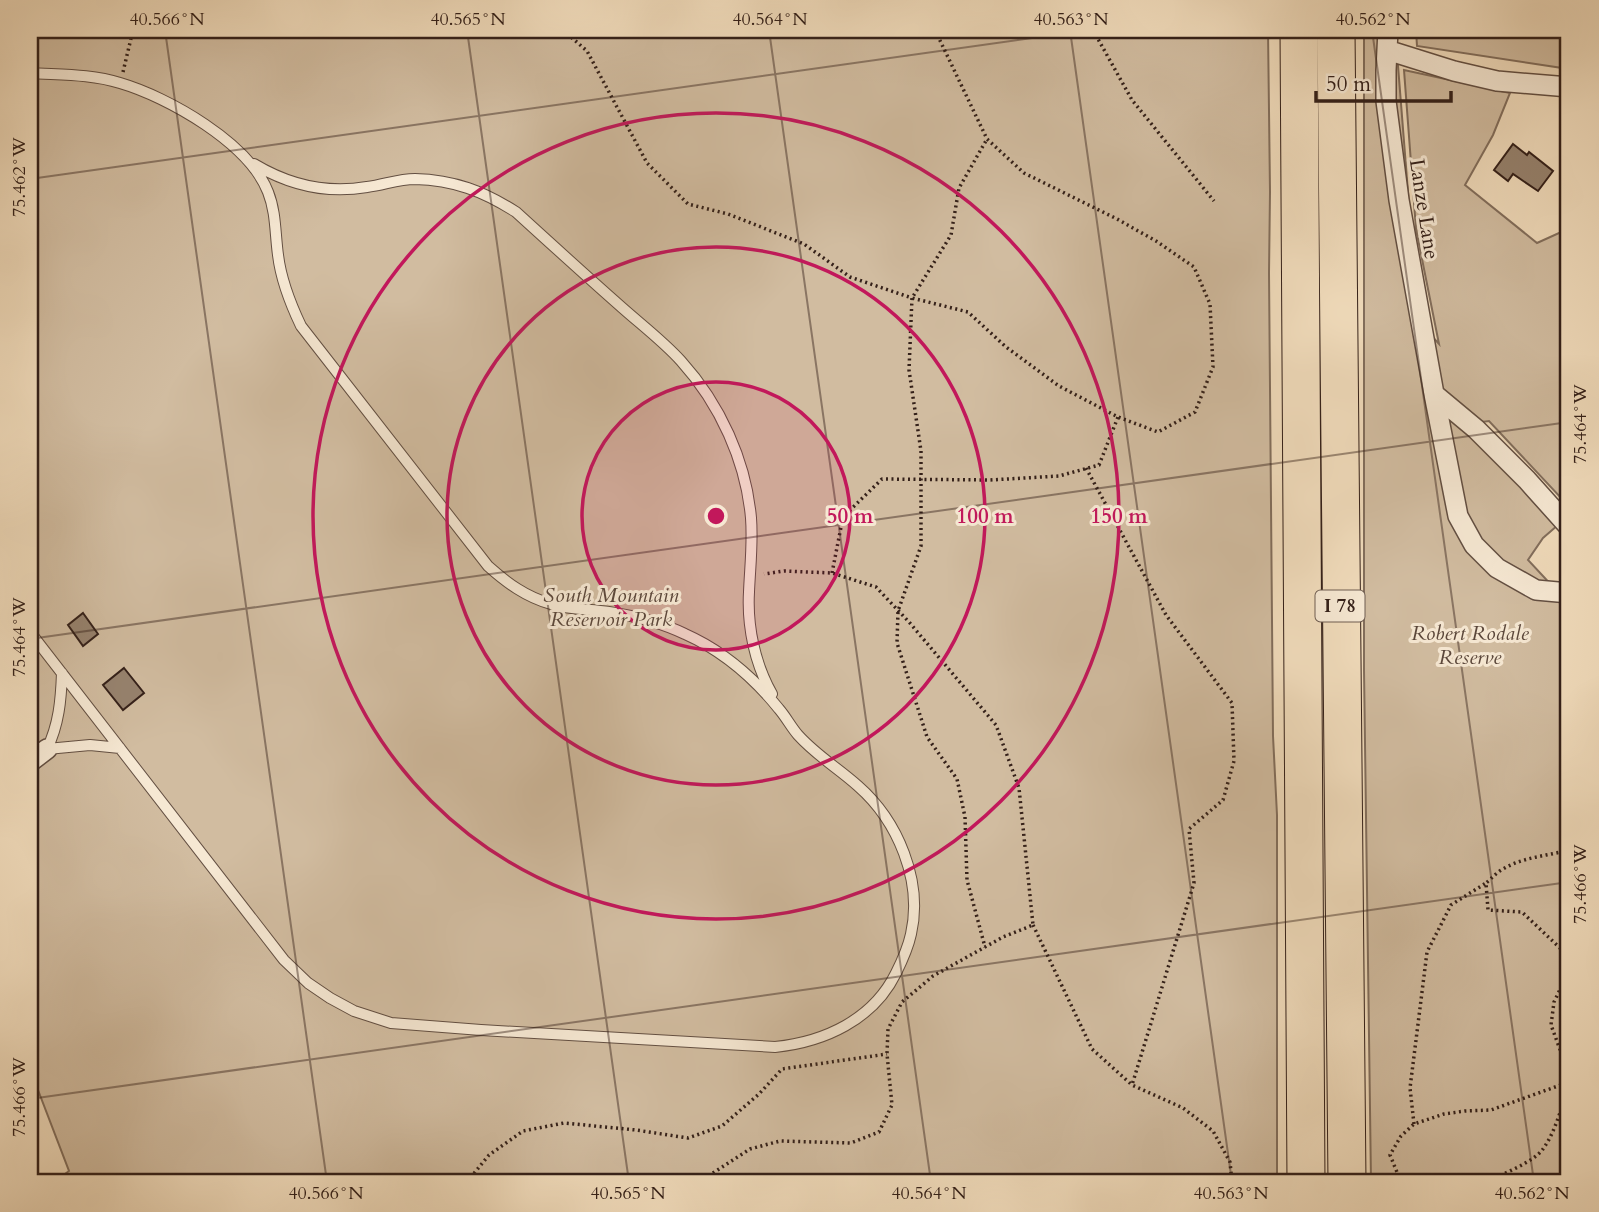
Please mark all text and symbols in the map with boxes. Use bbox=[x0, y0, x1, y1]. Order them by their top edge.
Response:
text: 40.566°N bbox=[129, 7, 205, 32]
text: 40.565°N bbox=[430, 7, 506, 32]
text: 40.564°N bbox=[732, 7, 808, 32]
text: 40.563°N bbox=[1033, 7, 1109, 32]
text: 40.562°N bbox=[1335, 7, 1411, 32]
scale bar bbox=[1316, 60, 1450, 104]
text: 50 m bbox=[1326, 70, 1371, 99]
text: 75.462°W bbox=[7, 137, 32, 217]
street label: Lanze Lane bbox=[1402, 157, 1446, 261]
text: 75.464°W bbox=[1568, 384, 1593, 464]
text: 50 m bbox=[827, 502, 874, 531]
text: 100 m bbox=[956, 502, 1014, 531]
text: 150 m bbox=[1090, 502, 1148, 531]
centre of rings bbox=[704, 504, 728, 528]
park label: South Mountain Reservoir Park bbox=[543, 581, 679, 634]
road number: I 78 bbox=[1316, 590, 1364, 622]
text: 75.464°W bbox=[7, 597, 32, 677]
park label: Robert Rodale Reserve bbox=[1411, 619, 1530, 672]
text: 75.466°W bbox=[1568, 844, 1593, 924]
text: 75.466°W bbox=[7, 1057, 32, 1137]
text: 40.566°N bbox=[288, 1181, 364, 1206]
text: 40.565°N bbox=[590, 1181, 666, 1206]
text: 40.564°N bbox=[891, 1181, 967, 1206]
text: 40.563°N bbox=[1193, 1181, 1269, 1206]
text: 40.562°N bbox=[1494, 1181, 1570, 1206]

